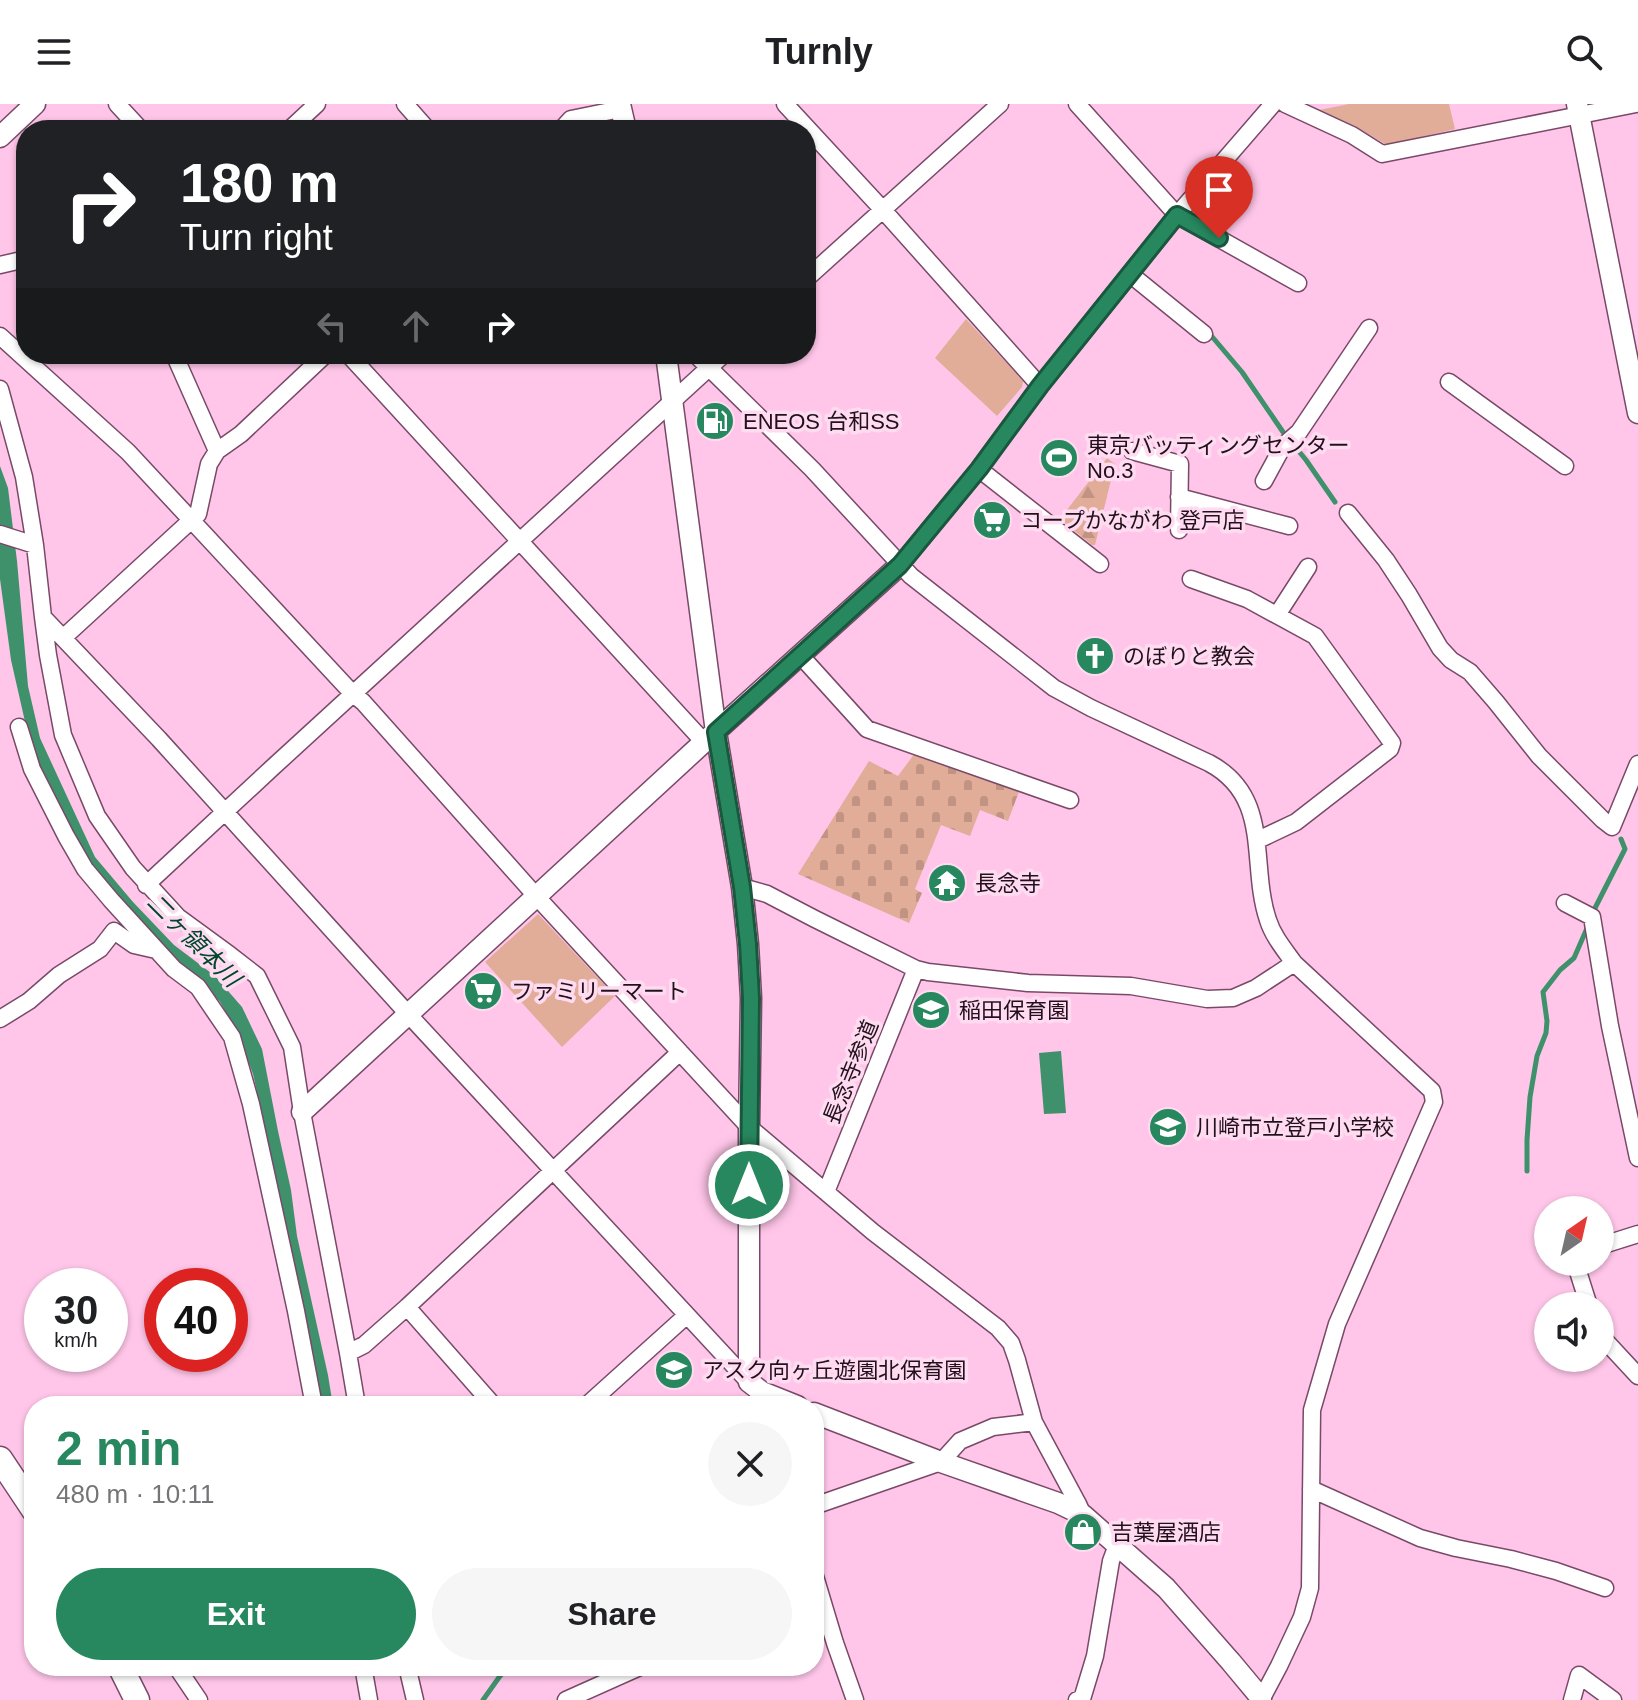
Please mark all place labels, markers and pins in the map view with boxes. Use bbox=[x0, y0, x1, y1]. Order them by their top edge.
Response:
pin bbox=[1185, 156, 1253, 238]
fuel station icon: ENEOS 台和SS bbox=[694, 400, 736, 442]
place label: ENEOS 台和SS bbox=[743, 409, 899, 434]
place label: 東京バッティングセンター No.3 bbox=[1087, 433, 1350, 483]
sports icon: 東京バッティングセンター No.3 bbox=[1038, 437, 1080, 479]
supermarket icon: コープかながわ 登戸店 bbox=[971, 499, 1013, 541]
place label: コープかながわ 登戸店 bbox=[1020, 508, 1245, 533]
church icon: のぼりと教会 bbox=[1074, 635, 1116, 677]
place label: のぼりと教会 bbox=[1123, 644, 1255, 669]
temple icon: 長念寺 bbox=[926, 862, 968, 904]
place label: 長念寺 bbox=[975, 871, 1041, 896]
supermarket icon: ファミリーマート bbox=[462, 970, 504, 1012]
place label: ファミリーマート bbox=[511, 979, 687, 1004]
school or university icon: 稲田保育園 bbox=[910, 989, 952, 1031]
place label: 稲田保育園 bbox=[959, 998, 1069, 1023]
school or university icon: 川崎市立登戸小学校 bbox=[1147, 1106, 1189, 1148]
place label: 川崎市立登戸小学校 bbox=[1196, 1115, 1394, 1140]
school or university icon: アスク向ヶ丘遊園北保育園 bbox=[653, 1349, 695, 1391]
place label: アスク向ヶ丘遊園北保育園 bbox=[702, 1358, 966, 1383]
shop icon: 吉葉屋酒店 bbox=[1062, 1511, 1104, 1553]
place label: 吉葉屋酒店 bbox=[1111, 1520, 1221, 1545]

